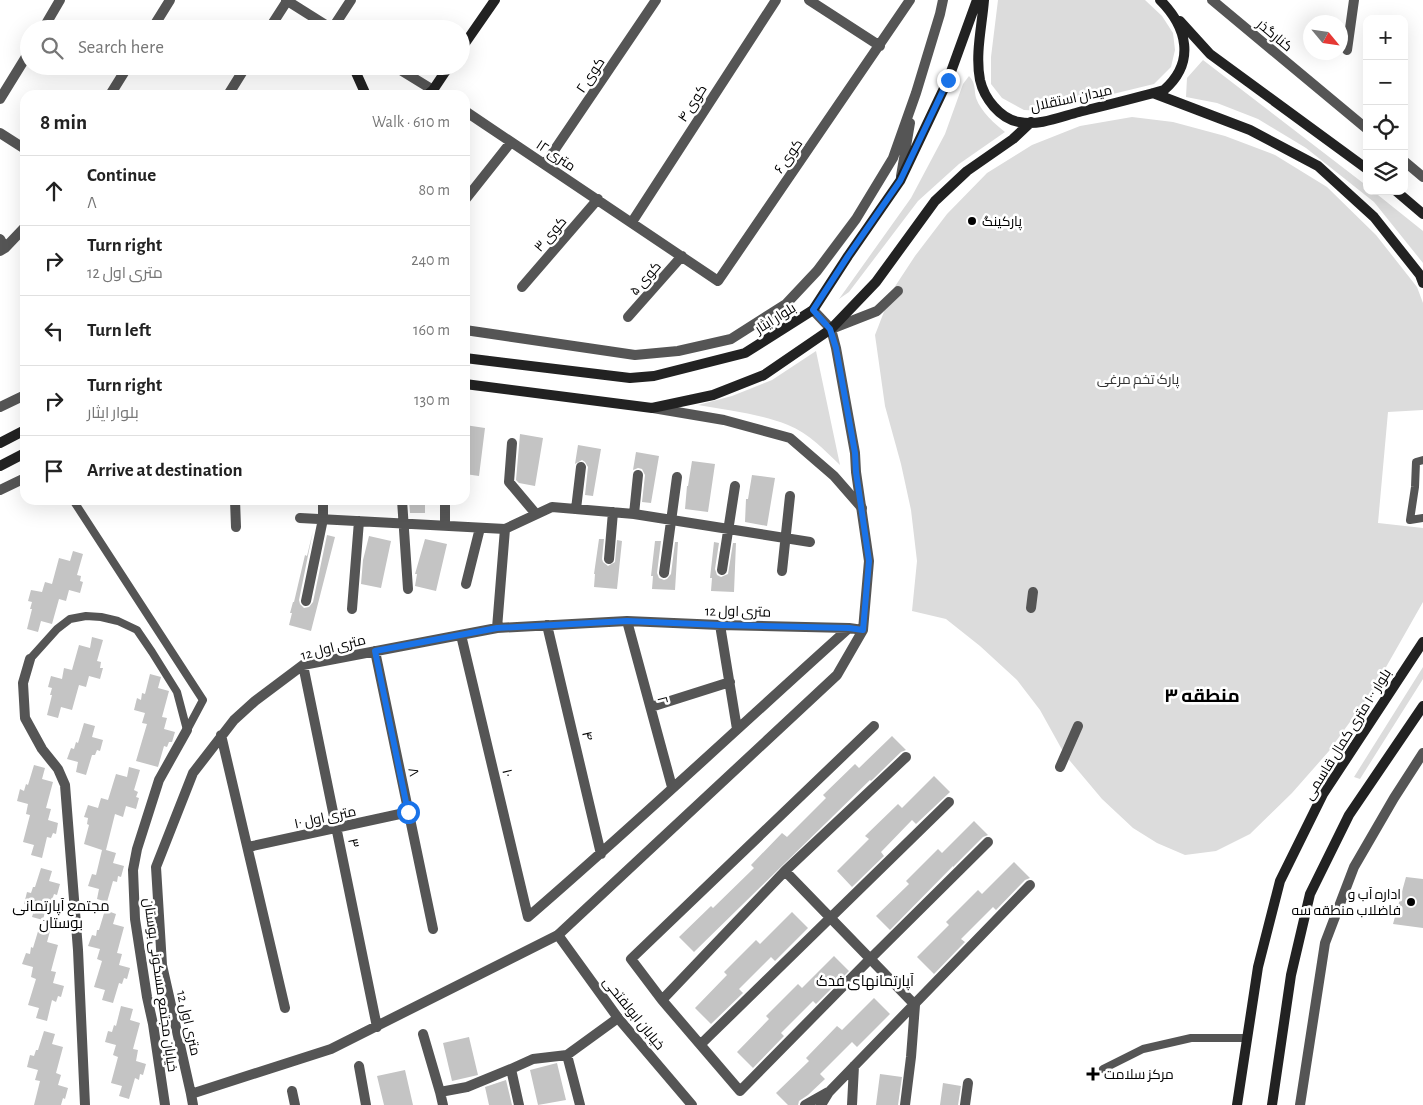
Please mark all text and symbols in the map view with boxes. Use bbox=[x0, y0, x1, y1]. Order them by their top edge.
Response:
north arrow bbox=[1303, 15, 1348, 60]
map controls bbox=[1363, 15, 1408, 195]
button: + bbox=[1363, 15, 1408, 60]
street label: کنارگذر bbox=[1253, 16, 1295, 54]
search box bbox=[20, 20, 470, 75]
icon: search bbox=[38, 34, 66, 62]
text: Search here bbox=[78, 38, 164, 57]
street label: کوی ۲ bbox=[574, 55, 608, 96]
button: − bbox=[1363, 60, 1408, 105]
route end bbox=[937, 69, 960, 92]
street label: کوی ۴ bbox=[676, 83, 710, 125]
street label: میدان استقلال bbox=[1029, 83, 1114, 115]
button: locate bbox=[1363, 105, 1408, 150]
text: 8 min bbox=[40, 112, 87, 133]
text: Walk · 610 m bbox=[372, 114, 450, 130]
street label: کوی ۶ bbox=[772, 137, 806, 176]
street label: ۱۲ متری bbox=[533, 138, 578, 174]
button: layers bbox=[1363, 150, 1408, 195]
text: Continue bbox=[87, 166, 156, 185]
icon: ahead bbox=[40, 177, 68, 205]
text: 80 m bbox=[419, 182, 450, 198]
text: ۸ bbox=[87, 195, 97, 211]
street label: کوی ۳ bbox=[532, 215, 570, 255]
marker: پارکینگ bbox=[966, 215, 978, 227]
place label: پارکینگ bbox=[982, 215, 1022, 231]
text: Turn right bbox=[87, 236, 162, 255]
icon: right bbox=[40, 247, 68, 275]
text: 240 m bbox=[411, 252, 450, 268]
street label: کوی ۵ bbox=[628, 259, 664, 298]
text: 12 متری اول bbox=[87, 265, 163, 281]
street label: بلوار ایثار bbox=[752, 301, 798, 337]
icon: left bbox=[40, 317, 68, 345]
text: Turn left bbox=[87, 321, 151, 340]
text: 160 m bbox=[413, 322, 450, 338]
park label: پارک تخم مرغی bbox=[1097, 373, 1179, 389]
text: Turn right bbox=[87, 376, 162, 395]
icon: right bbox=[40, 387, 68, 415]
text: 130 m bbox=[414, 392, 450, 408]
text: بلوار ایثار bbox=[87, 405, 139, 421]
icon: arrive bbox=[40, 457, 68, 485]
text: Arrive at destination bbox=[87, 461, 243, 480]
street label: 12 متری اول bbox=[705, 604, 771, 621]
street label: 12 متری اول bbox=[299, 633, 367, 664]
street label: بلوار ۱۰۰ متری کمال قاسمی bbox=[1302, 667, 1395, 803]
district label: منطقه ۳ bbox=[1164, 687, 1240, 706]
street label: ۲ bbox=[654, 695, 670, 706]
street label: ۴ bbox=[579, 730, 595, 742]
street label: ۸ bbox=[405, 766, 421, 778]
street label: ۱۰ bbox=[499, 768, 515, 779]
route start bbox=[397, 801, 420, 824]
street label: ۱۰ متری اول bbox=[293, 805, 358, 832]
street label: ۳ bbox=[345, 837, 361, 849]
place label: اداره آب و فاضلاب منطقه سه bbox=[1292, 887, 1401, 918]
marker: اداره آب و فاضلاب منطقه سه bbox=[1405, 896, 1417, 908]
street label: خیابان مجتمع مسکونی بوستان bbox=[140, 897, 179, 1073]
district label: مجتمع آپارتمانی بوستان bbox=[12, 898, 110, 933]
district label: آپارتمانهای فدک bbox=[816, 973, 914, 991]
street label: خیابان ابولفتحی bbox=[600, 975, 667, 1053]
street label: 12 متری اول bbox=[173, 989, 202, 1057]
marker: مرکز سلامت bbox=[1086, 1067, 1100, 1081]
place label: مرکز سلامت bbox=[1104, 1068, 1174, 1082]

